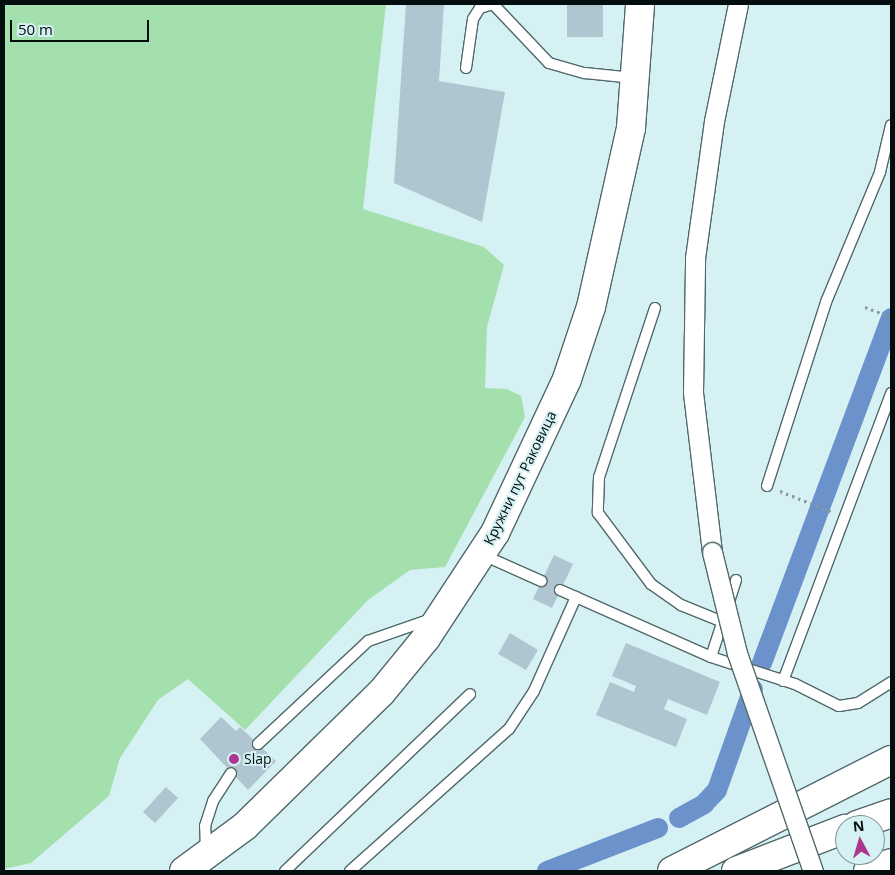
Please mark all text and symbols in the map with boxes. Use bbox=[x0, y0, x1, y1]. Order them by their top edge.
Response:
scale bar bbox=[12, 10, 151, 42]
text: 50 m bbox=[18, 19, 53, 39]
street label: Кружни пут Раковица bbox=[480, 408, 560, 548]
place label: Slap bbox=[244, 751, 272, 767]
marker: Slap bbox=[228, 753, 240, 765]
north arrow bbox=[835, 815, 885, 865]
text: N bbox=[852, 816, 865, 836]

